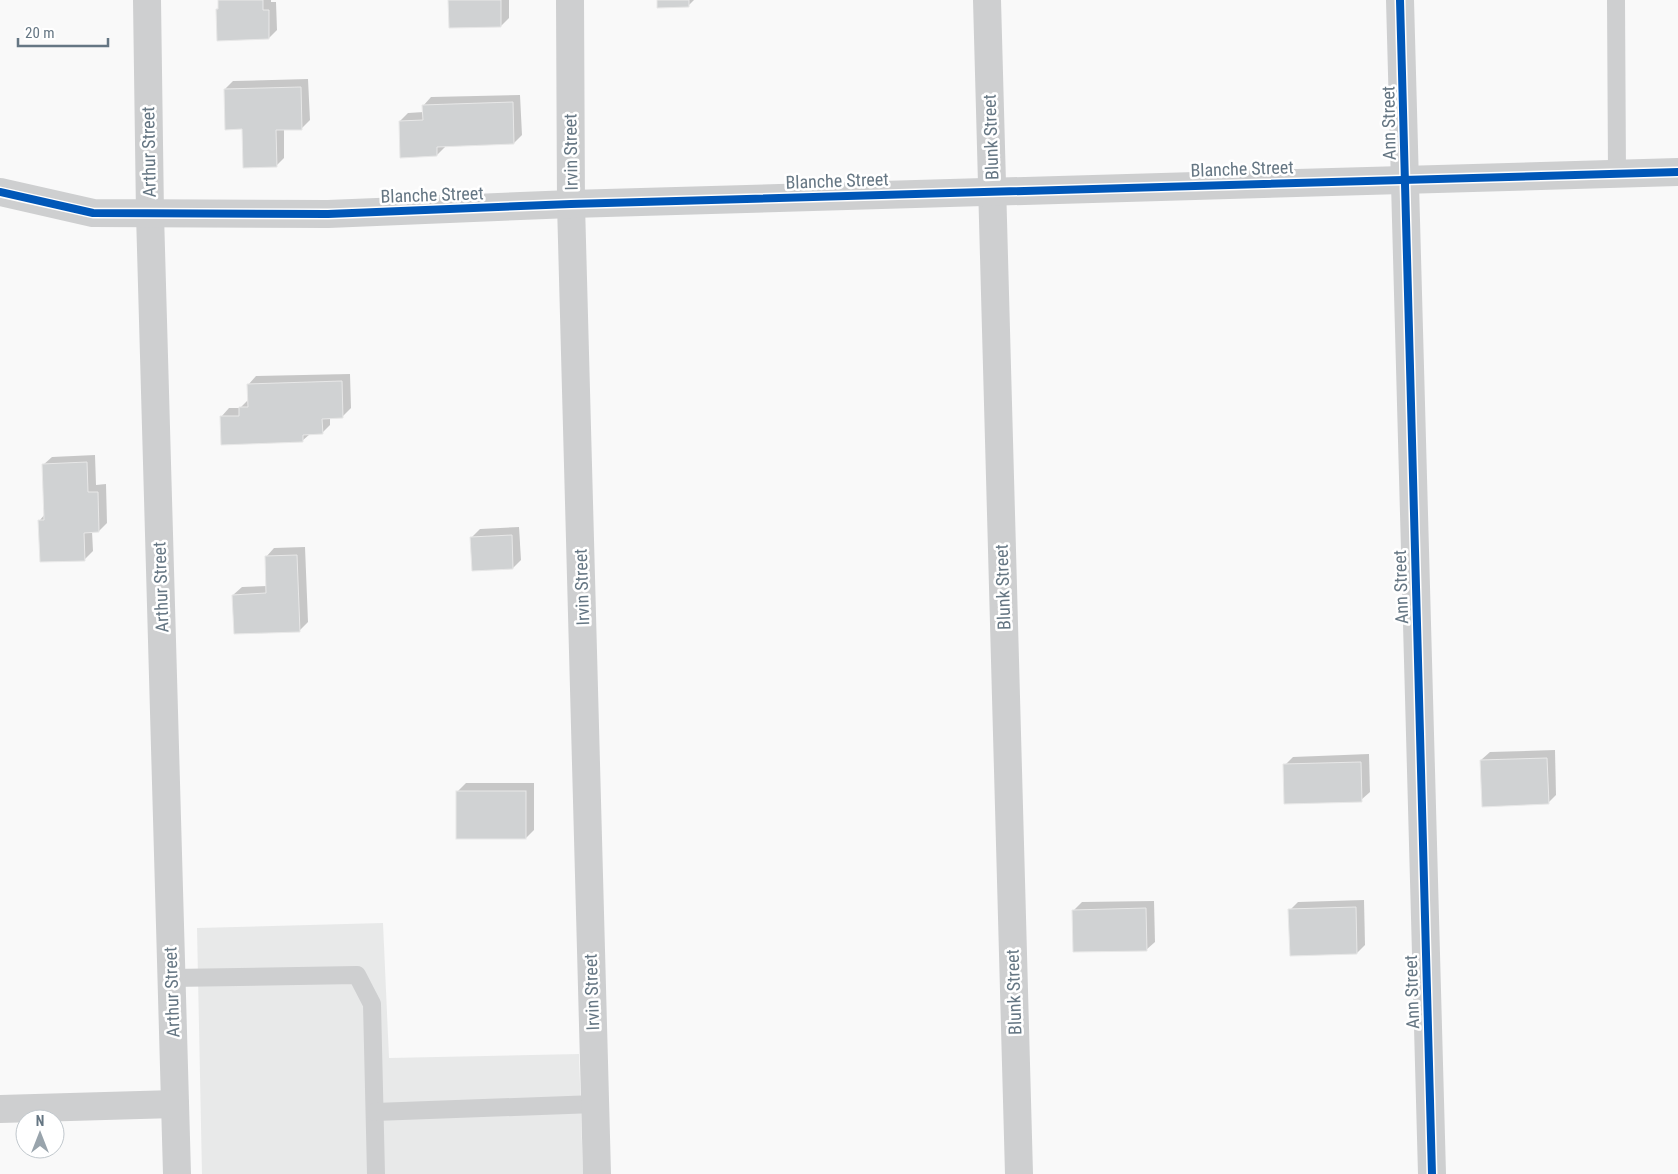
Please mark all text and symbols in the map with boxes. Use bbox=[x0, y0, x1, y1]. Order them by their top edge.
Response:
scale bar bbox=[18, 15, 108, 47]
text: 20 m bbox=[25, 24, 55, 42]
street label: Ann Street bbox=[1377, 86, 1400, 160]
street label: Blunk Street bbox=[979, 94, 1002, 180]
street label: Arthur Street bbox=[137, 106, 160, 198]
street label: Irvin Street bbox=[559, 113, 582, 191]
street label: Blanche Street bbox=[1190, 156, 1294, 181]
street label: Blanche Street bbox=[785, 168, 889, 193]
street label: Blanche Street bbox=[380, 182, 484, 207]
street label: Arthur Street bbox=[148, 541, 173, 633]
street label: Blunk Street bbox=[991, 544, 1014, 630]
street label: Irvin Street bbox=[570, 548, 593, 626]
street label: Ann Street bbox=[1389, 550, 1412, 624]
street label: Arthur Street bbox=[159, 946, 184, 1038]
street label: Blunk Street bbox=[1002, 949, 1025, 1035]
street label: Irvin Street bbox=[580, 953, 603, 1031]
street label: Ann Street bbox=[1400, 955, 1423, 1029]
north arrow bbox=[15, 1109, 65, 1159]
text: N bbox=[36, 1113, 44, 1129]

